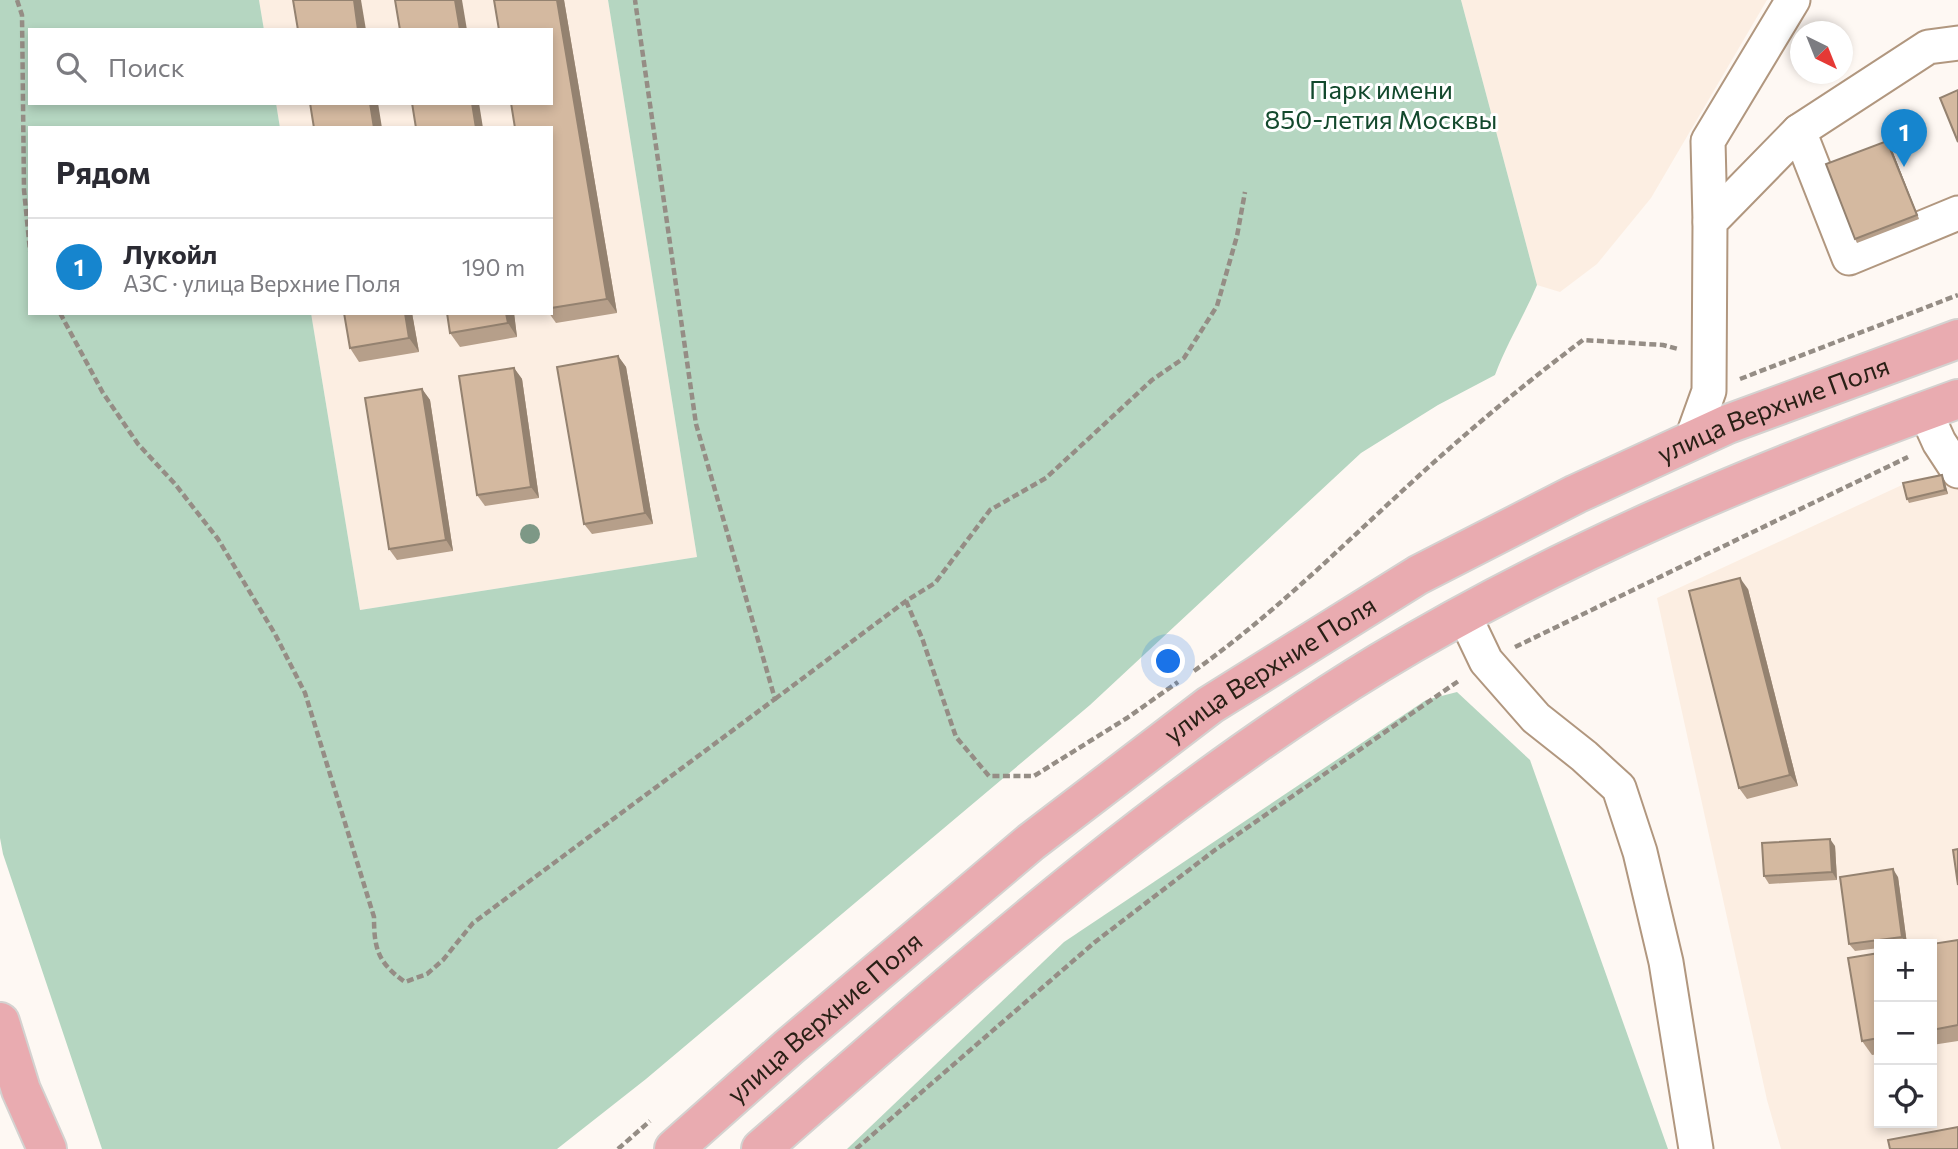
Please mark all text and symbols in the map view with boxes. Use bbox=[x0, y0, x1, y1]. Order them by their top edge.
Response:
north arrow bbox=[1790, 21, 1853, 84]
search box bbox=[28, 28, 553, 105]
icon: search bbox=[52, 48, 90, 86]
text: Поиск bbox=[108, 51, 185, 82]
park label: Парк имени 850-летия Москвы bbox=[1265, 73, 1497, 134]
pin: 1 bbox=[1881, 109, 1927, 167]
text: Рядом bbox=[56, 153, 150, 190]
text: Лукойл bbox=[123, 238, 217, 269]
text: 1 bbox=[74, 253, 84, 281]
text: 190 m bbox=[462, 253, 525, 281]
text: АЗС · улица Верхние Поля bbox=[123, 269, 401, 297]
street label: улица Верхние Поля bbox=[1652, 349, 1893, 469]
street label: улица Верхние Поля bbox=[1157, 588, 1381, 749]
your location bbox=[1151, 644, 1185, 678]
street label: улица Верхние Поля bbox=[720, 924, 928, 1109]
map controls bbox=[1874, 939, 1937, 1128]
button: + bbox=[1874, 939, 1937, 1002]
button: − bbox=[1874, 1002, 1937, 1065]
button: locate bbox=[1874, 1065, 1937, 1128]

